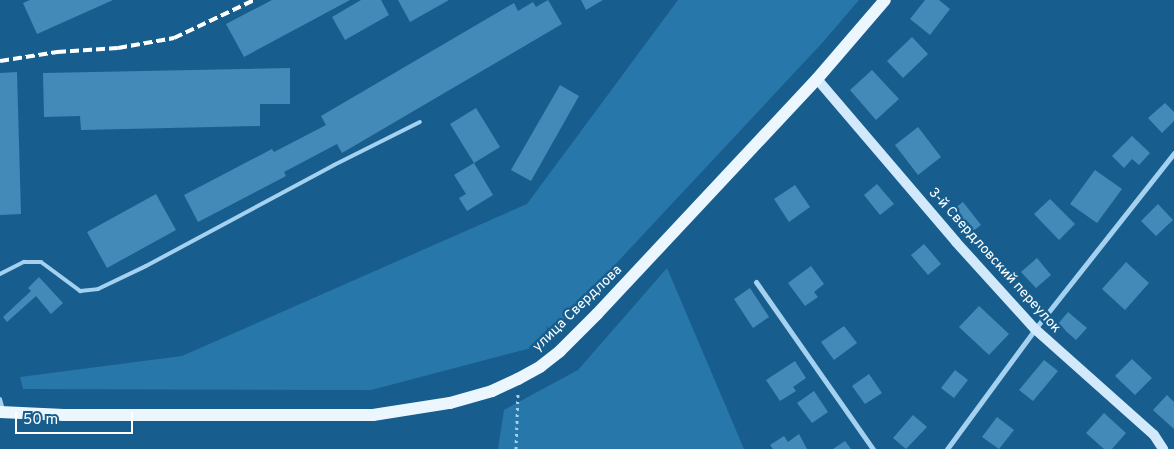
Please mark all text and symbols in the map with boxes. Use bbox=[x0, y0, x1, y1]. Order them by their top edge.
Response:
street label: 3-й Свердловский переулок bbox=[924, 185, 1064, 337]
street label: улица Свердлова bbox=[530, 262, 626, 356]
scale bar bbox=[18, 402, 135, 434]
text: 50 m bbox=[23, 411, 58, 430]

